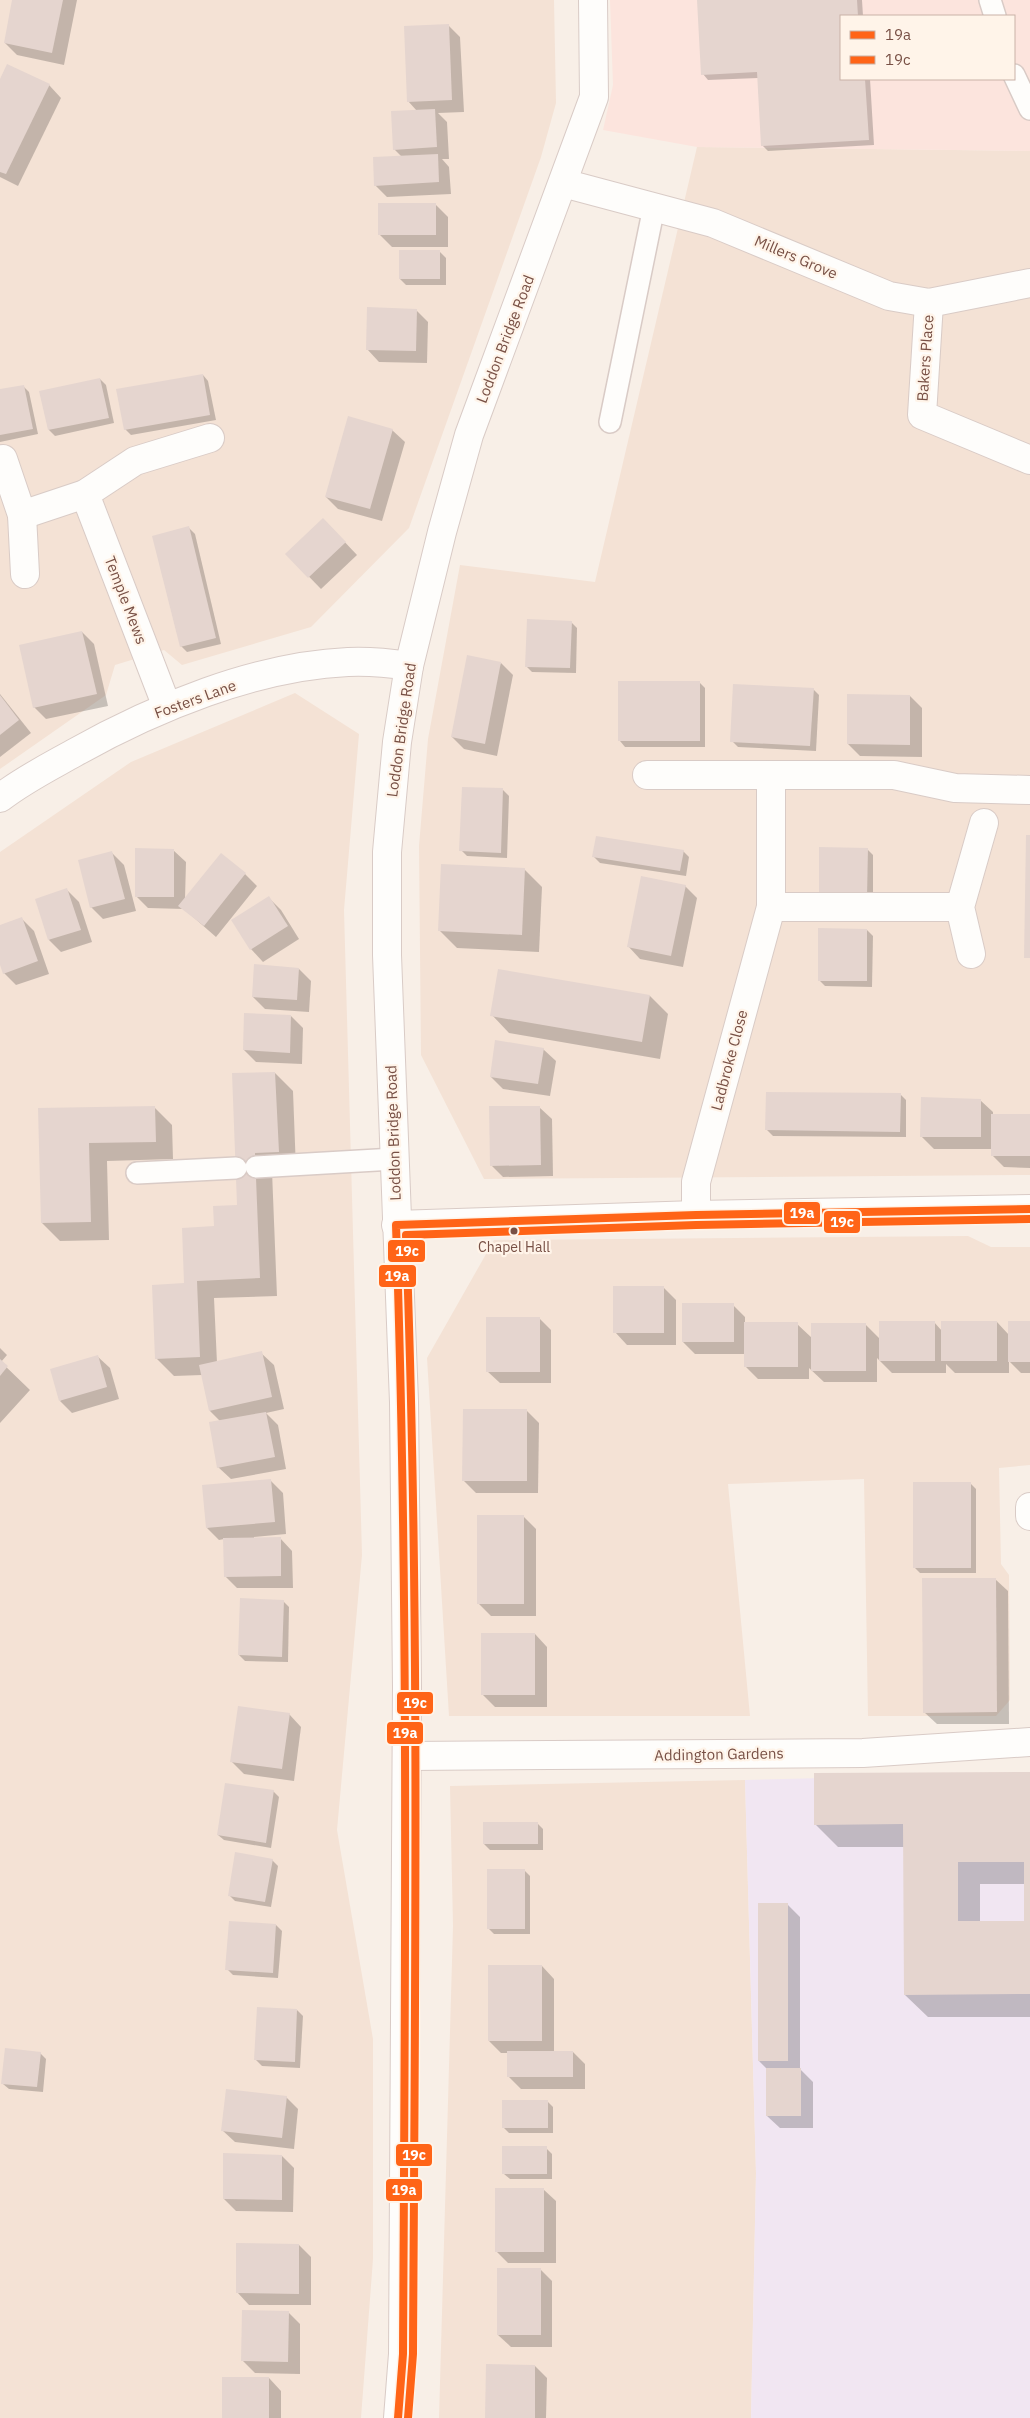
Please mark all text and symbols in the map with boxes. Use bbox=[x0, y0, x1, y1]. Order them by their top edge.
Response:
legend bbox=[840, 15, 1015, 80]
text: 19a bbox=[885, 25, 911, 44]
text: 19c bbox=[885, 50, 911, 69]
street label: Millers Grove bbox=[752, 231, 840, 283]
street label: Loddon Bridge Road bbox=[472, 272, 538, 406]
street label: Bakers Place bbox=[912, 314, 938, 402]
street label: Temple Mews bbox=[101, 553, 151, 647]
street label: Loddon Bridge Road bbox=[382, 662, 420, 798]
street label: Fosters Lane bbox=[151, 675, 239, 723]
street label: Ladbroke Close bbox=[706, 1008, 752, 1112]
street label: Loddon Bridge Road bbox=[381, 1065, 405, 1201]
line badge: 19a bbox=[783, 1201, 821, 1225]
text: 19a bbox=[790, 1204, 814, 1222]
line badge: 19c bbox=[823, 1210, 861, 1234]
text: 19c bbox=[830, 1213, 854, 1231]
marker: Chapel Hall bbox=[509, 1226, 519, 1236]
place label: Chapel Hall bbox=[478, 1238, 550, 1256]
line badge: 19c bbox=[387, 1239, 426, 1263]
text: 19c bbox=[395, 1242, 419, 1260]
line badge: 19a bbox=[378, 1264, 417, 1288]
text: 19a bbox=[385, 1267, 409, 1285]
line badge: 19c bbox=[396, 1691, 434, 1715]
text: 19c bbox=[403, 1694, 427, 1712]
line badge: 19a bbox=[386, 1721, 424, 1745]
text: 19a bbox=[393, 1724, 417, 1742]
street label: Addington Gardens bbox=[654, 1743, 784, 1765]
line badge: 19c bbox=[395, 2143, 433, 2167]
text: 19c bbox=[402, 2146, 426, 2164]
line badge: 19a bbox=[385, 2178, 423, 2202]
text: 19a bbox=[392, 2181, 416, 2199]

